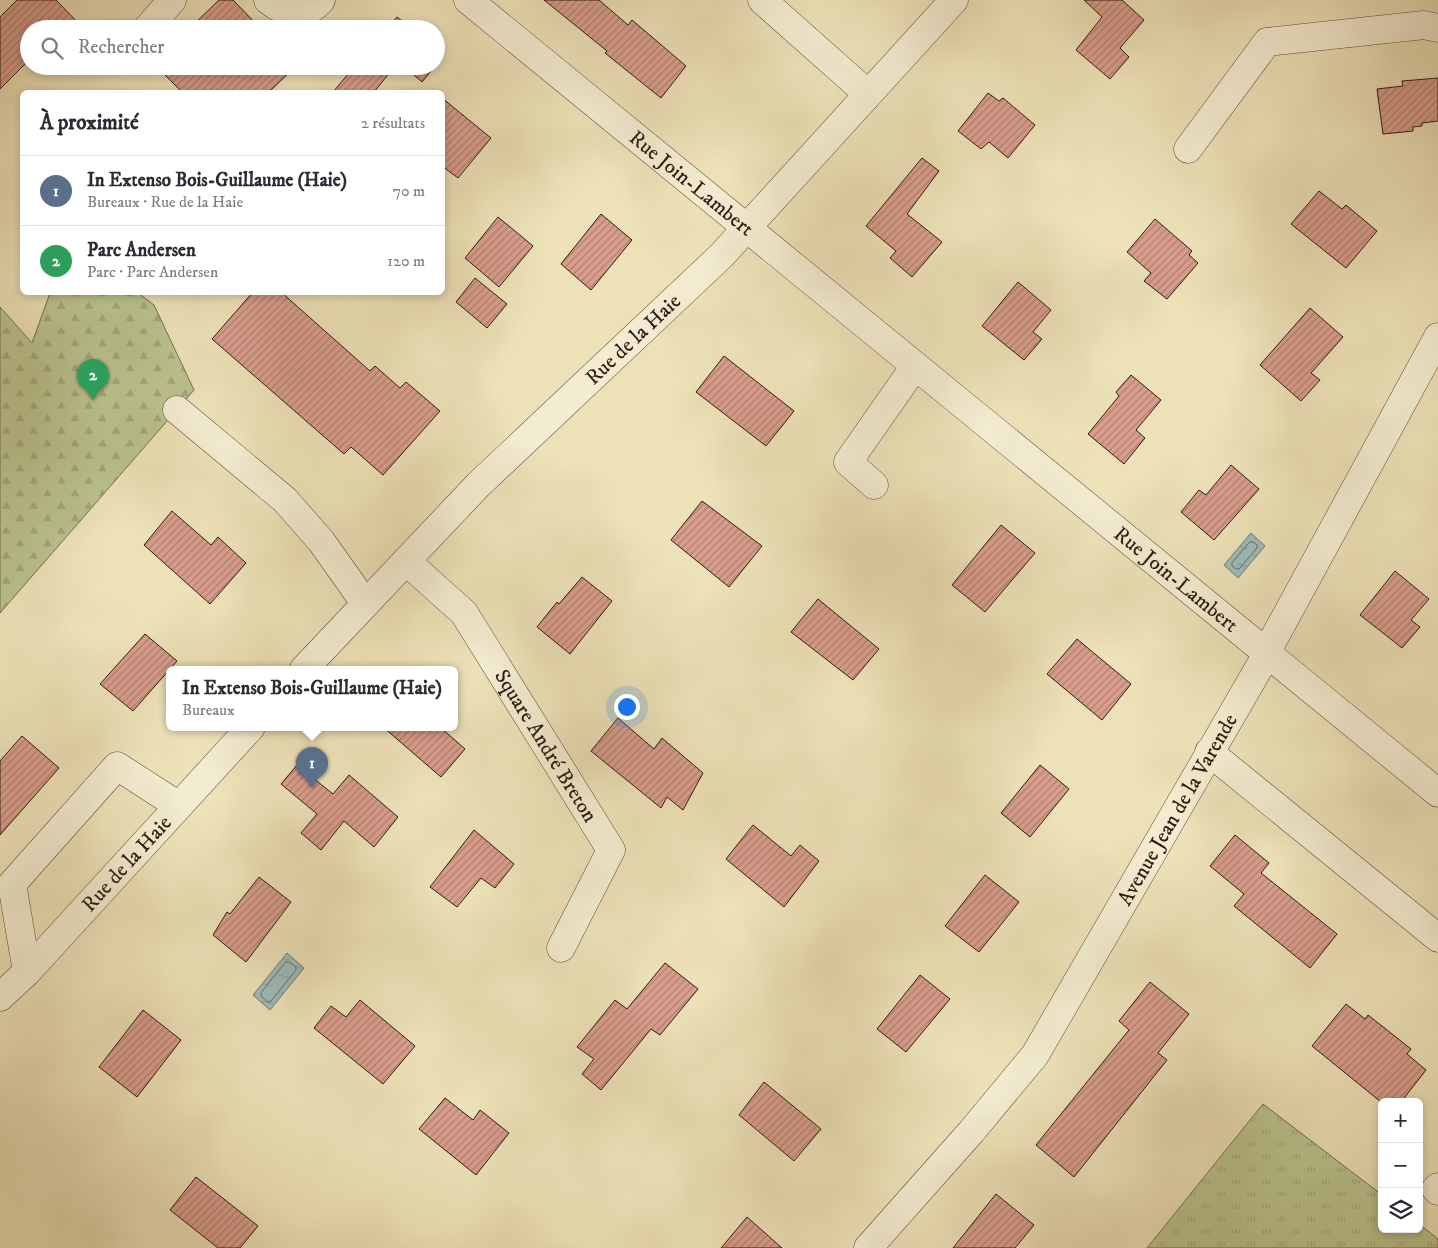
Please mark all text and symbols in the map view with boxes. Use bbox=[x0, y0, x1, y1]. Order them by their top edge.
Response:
search box bbox=[20, 20, 445, 75]
icon: search bbox=[38, 34, 66, 62]
text: Rechercher bbox=[78, 36, 164, 59]
text: À proximité bbox=[40, 110, 139, 136]
text: 2 résultats bbox=[361, 113, 425, 133]
street label: Rue Join-Lambert bbox=[624, 125, 759, 242]
text: In Extenso Bois-Guillaume (Haie) bbox=[87, 169, 347, 192]
text: 1 bbox=[53, 181, 59, 201]
text: 70 m bbox=[393, 181, 425, 201]
text: Bureaux · Rue de la Haie bbox=[87, 192, 243, 212]
text: Parc Andersen bbox=[87, 239, 196, 262]
text: 2 bbox=[52, 251, 60, 271]
text: 120 m bbox=[387, 251, 425, 271]
text: Parc · Parc Andersen bbox=[87, 262, 218, 282]
street label: Rue de la Haie bbox=[580, 288, 687, 391]
pin: 2 bbox=[77, 359, 109, 400]
street label: Rue Join-Lambert bbox=[1108, 521, 1244, 639]
street label: Square André Breton bbox=[488, 665, 603, 827]
popup bbox=[166, 666, 458, 731]
text: In Extenso Bois-Guillaume (Haie) bbox=[182, 677, 442, 700]
your location bbox=[614, 694, 640, 720]
text: Bureaux bbox=[182, 700, 235, 720]
street label: Avenue Jean de la Varende bbox=[1112, 709, 1244, 910]
pin: 1 bbox=[296, 747, 328, 788]
street label: Rue de la Haie bbox=[76, 810, 178, 918]
map controls bbox=[1378, 1098, 1423, 1233]
button: + bbox=[1378, 1098, 1423, 1143]
button: − bbox=[1378, 1143, 1423, 1188]
button: layers bbox=[1378, 1188, 1423, 1233]

